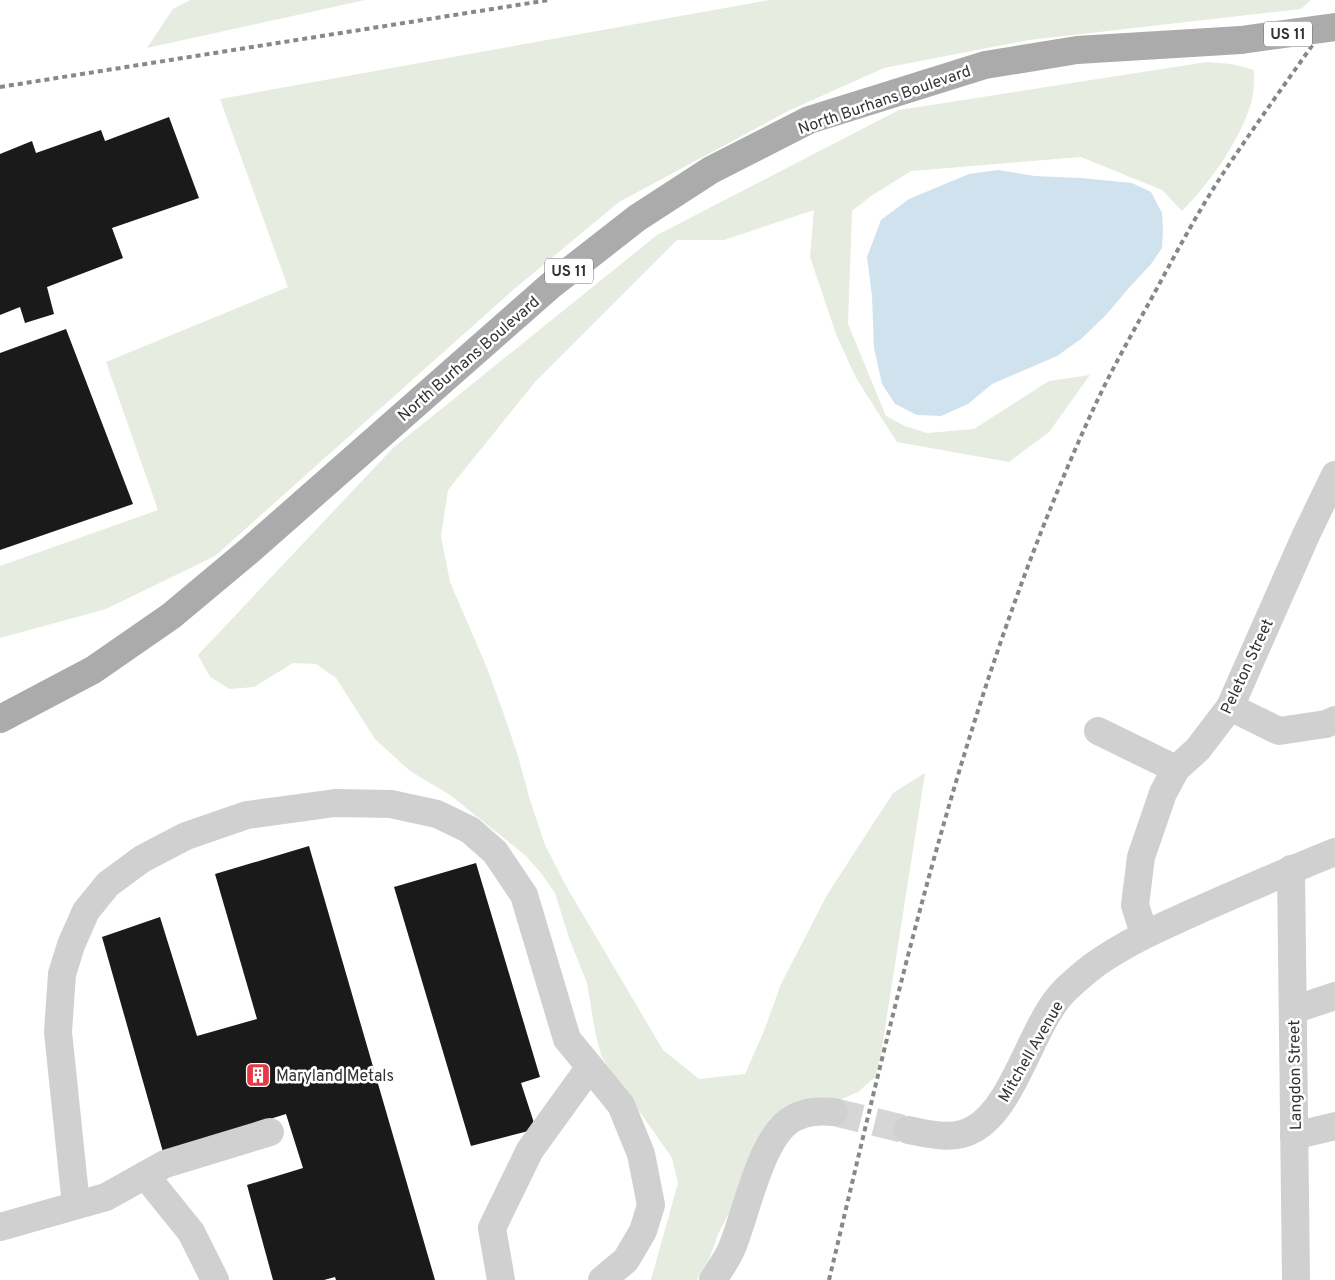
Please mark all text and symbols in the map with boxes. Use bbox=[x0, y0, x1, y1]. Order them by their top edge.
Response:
road number: US 11 bbox=[1264, 22, 1312, 46]
street label: North Burhans Boulevard bbox=[796, 62, 974, 140]
road number: US 11 bbox=[545, 258, 593, 284]
street label: North Burhans Boulevard bbox=[394, 292, 544, 427]
street label: Peleton Street bbox=[1217, 616, 1279, 718]
street label: Mitchell Avenue bbox=[995, 998, 1069, 1106]
street label: Langdon Street bbox=[1285, 1020, 1307, 1130]
building icon: Maryland Metals bbox=[245, 1062, 271, 1088]
place label: Maryland Metals bbox=[276, 1067, 394, 1087]

